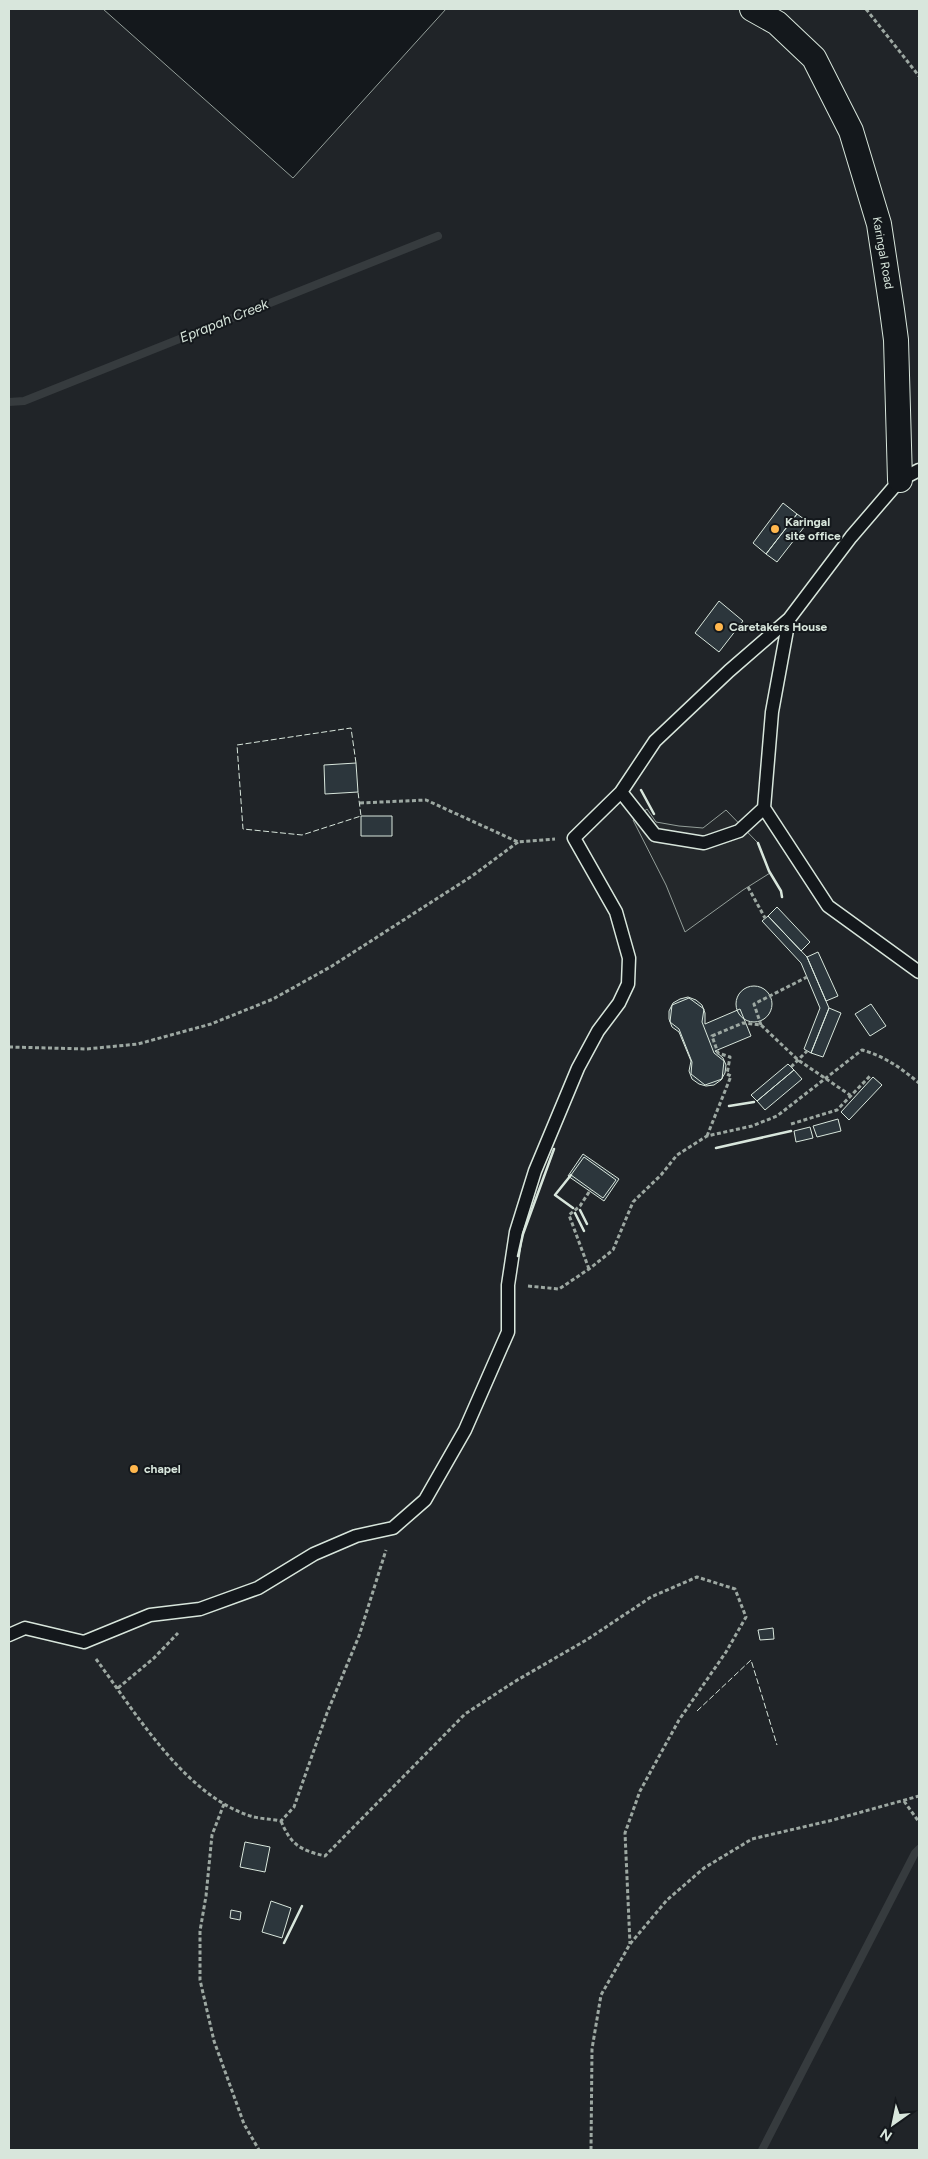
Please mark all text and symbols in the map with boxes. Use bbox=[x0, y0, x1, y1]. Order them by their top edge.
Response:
street label: Karingal Road bbox=[870, 216, 896, 290]
water label: Eprapah Creek bbox=[177, 295, 272, 347]
place label: Karingal site office bbox=[785, 515, 841, 543]
marker: Karingal site office bbox=[769, 523, 781, 535]
place label: Caretakers House bbox=[729, 620, 828, 634]
marker: Caretakers House bbox=[713, 621, 725, 633]
place label: chapel bbox=[144, 1462, 181, 1476]
marker: chapel bbox=[128, 1463, 140, 1475]
north arrow bbox=[868, 2099, 918, 2149]
text: N bbox=[877, 2124, 895, 2145]

